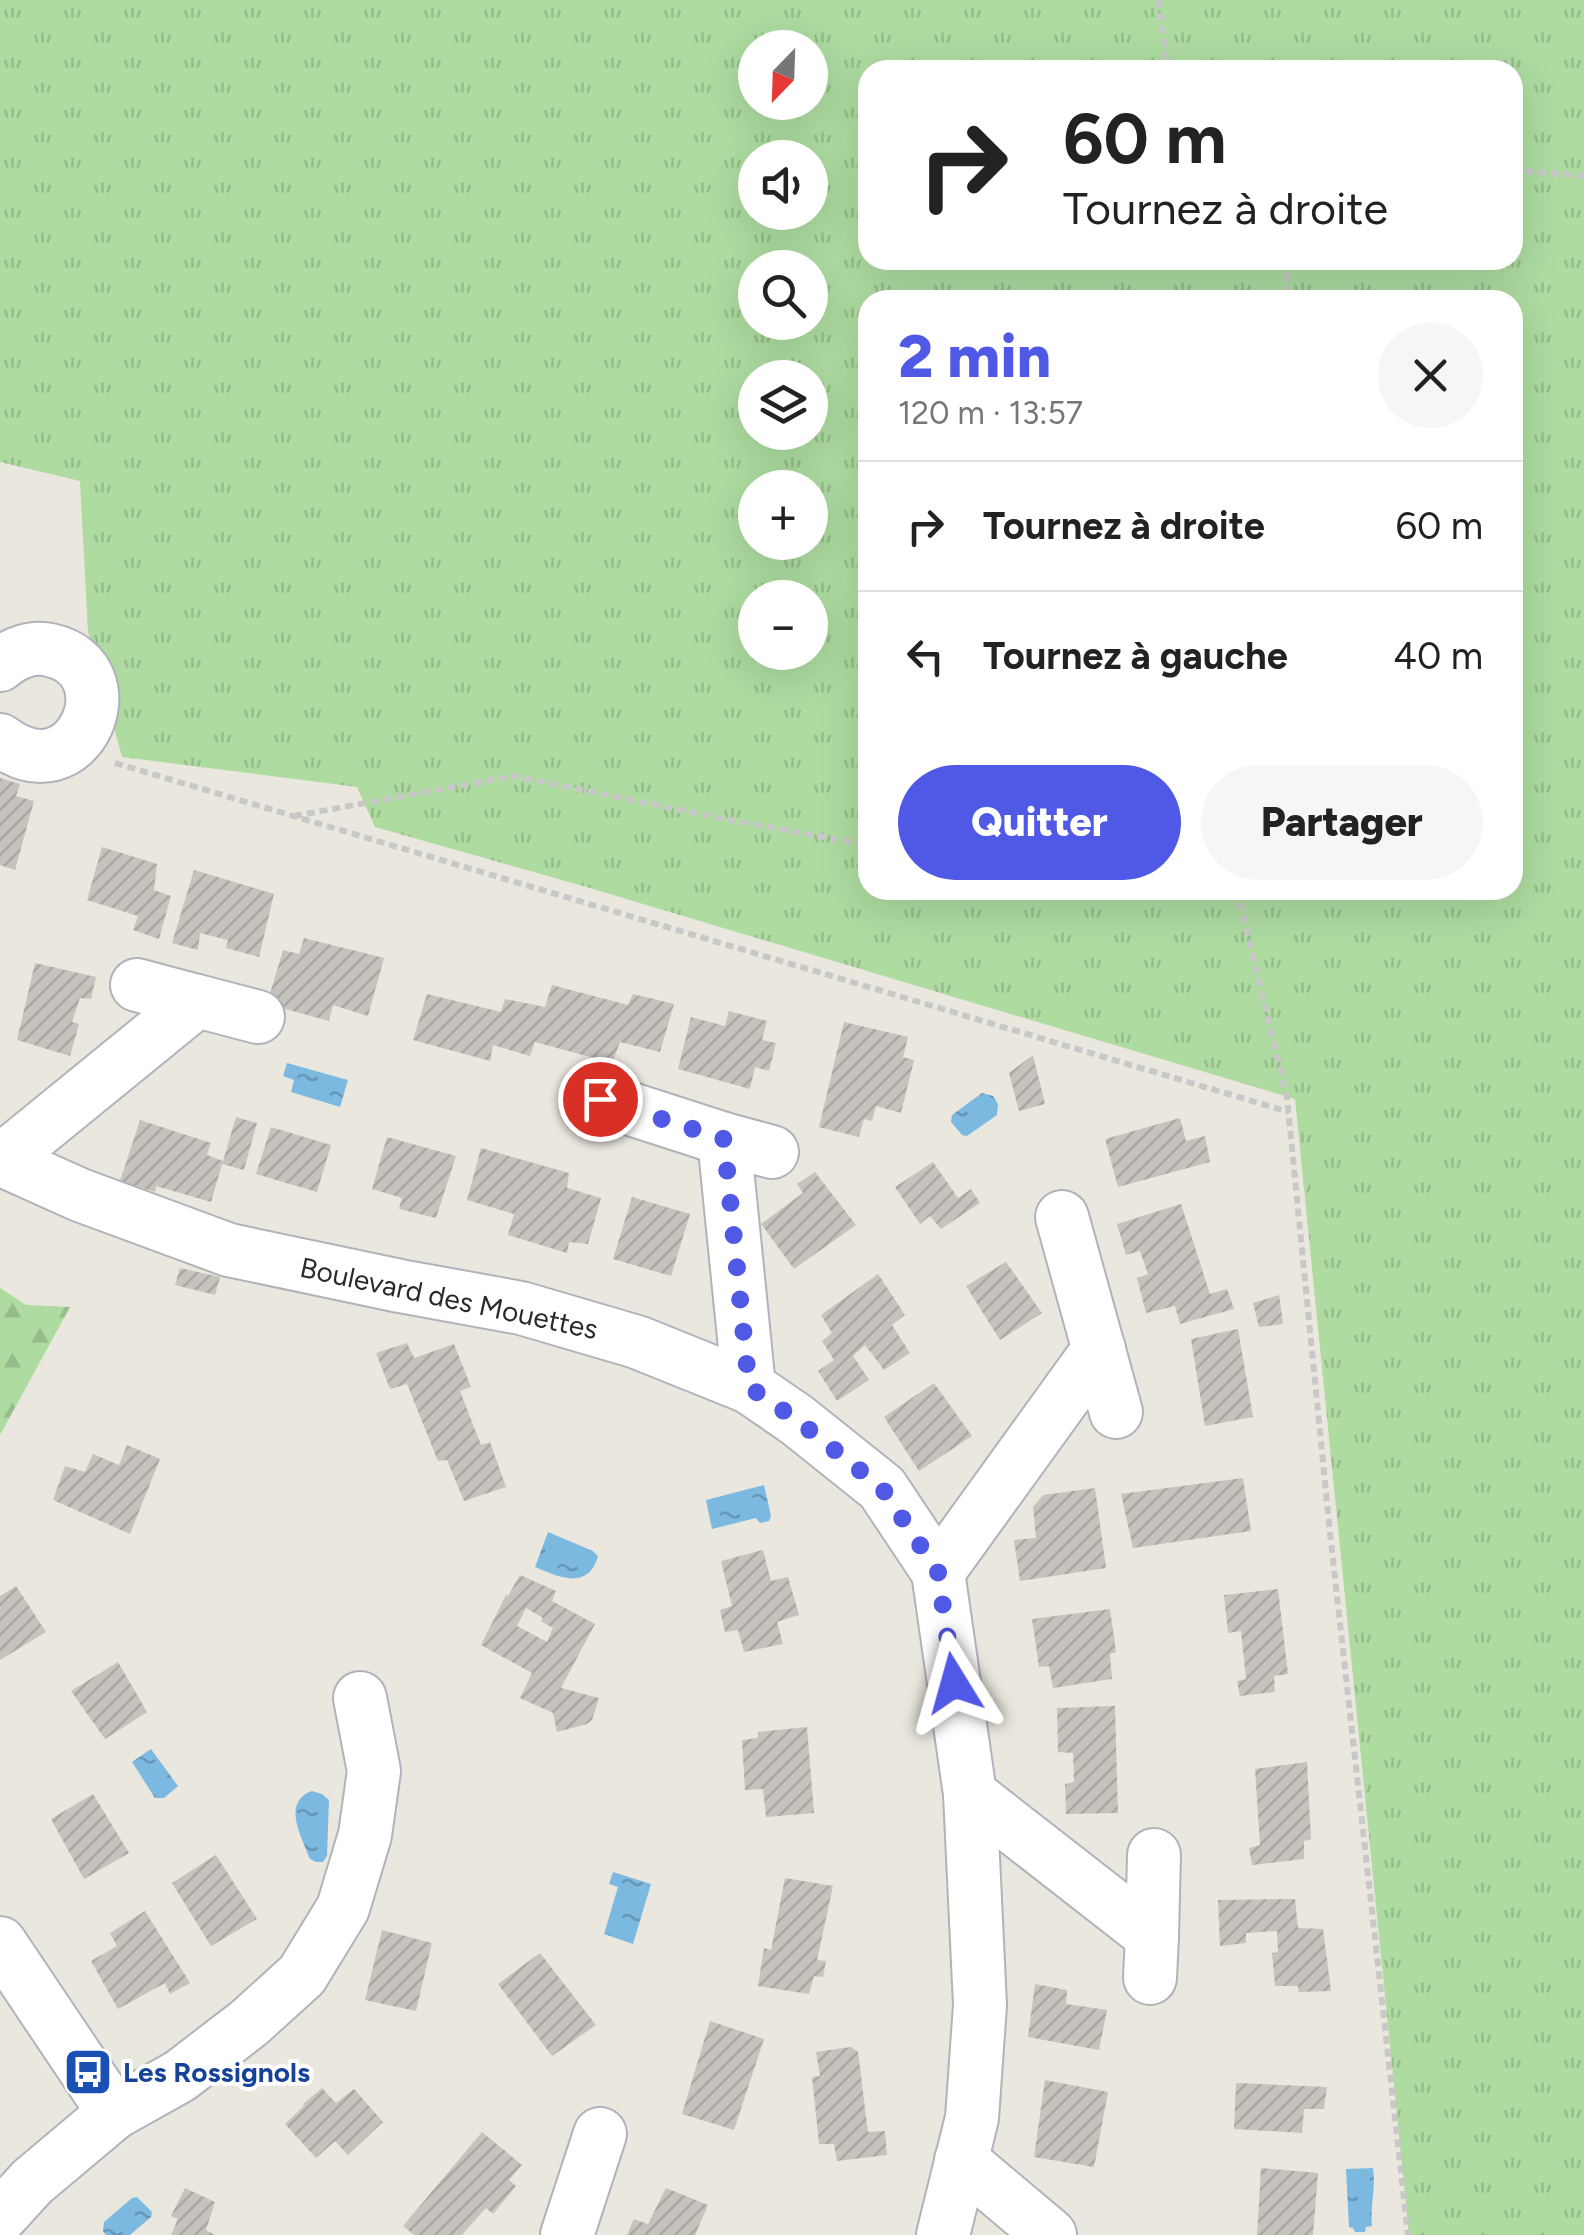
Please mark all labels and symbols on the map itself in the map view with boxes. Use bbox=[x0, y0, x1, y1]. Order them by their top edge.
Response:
north arrow bbox=[738, 30, 828, 120]
pin bbox=[558, 1057, 643, 1142]
street label: Boulevard des Mouettes bbox=[297, 1250, 601, 1346]
position arrow bbox=[902, 1631, 1006, 1735]
bus stop icon: Les Rossignols bbox=[62, 2046, 114, 2098]
place label: Les Rossignols bbox=[123, 2055, 310, 2089]

